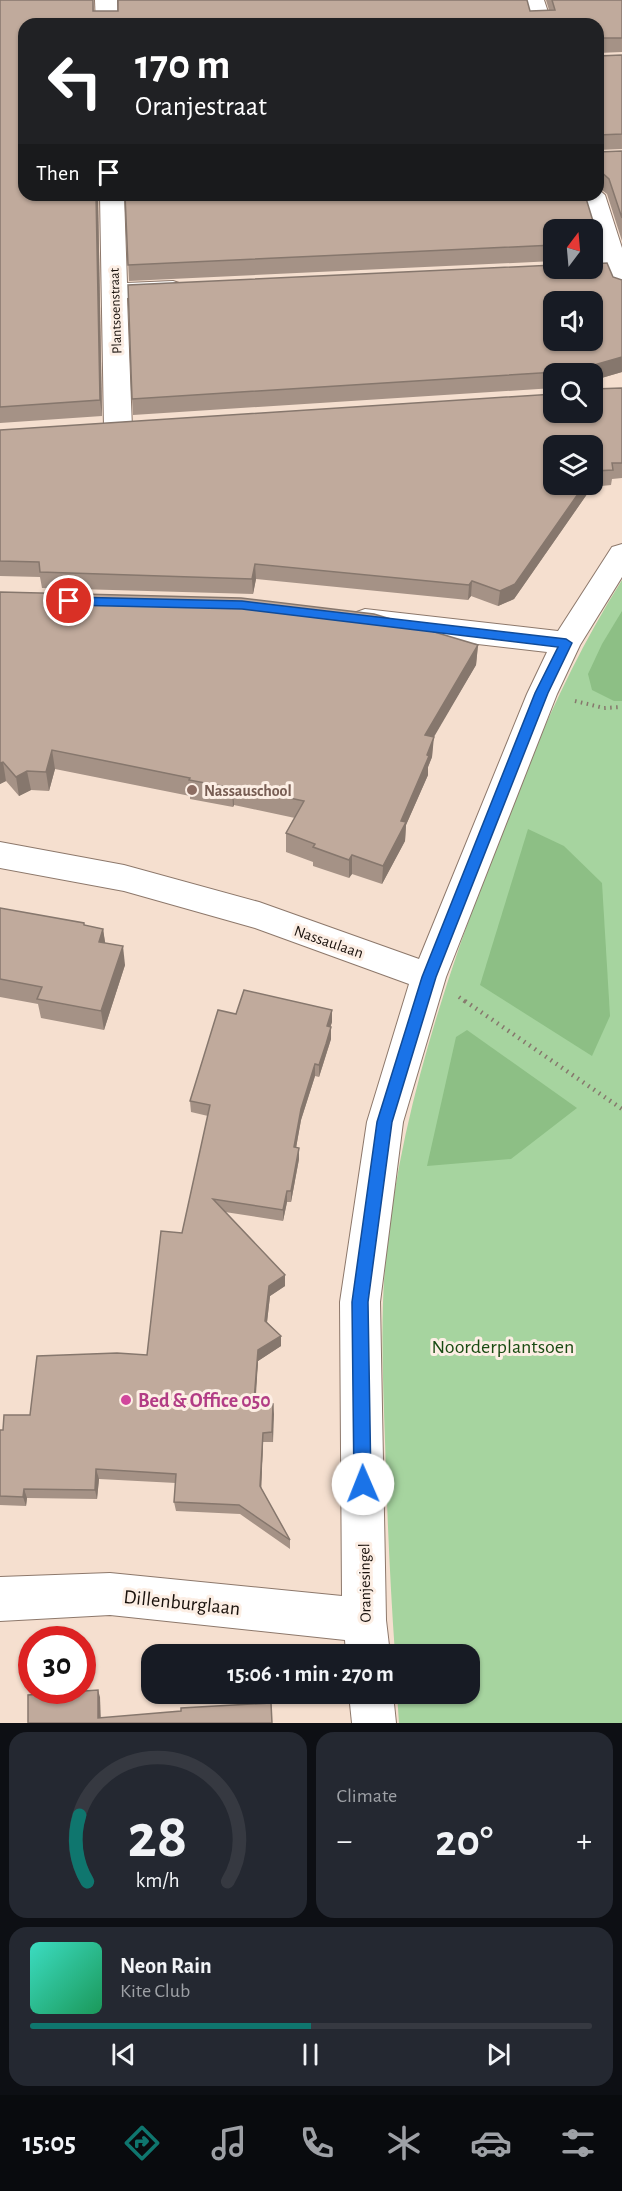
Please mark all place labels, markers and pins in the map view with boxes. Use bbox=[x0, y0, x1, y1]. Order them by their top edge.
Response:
pin bbox=[43, 575, 94, 626]
marker: Nassauschool bbox=[185, 783, 199, 797]
place label: Nassauschool bbox=[204, 783, 292, 799]
place label: Bed & Office 050 bbox=[138, 1391, 271, 1411]
marker: Bed & Office 050 bbox=[119, 1393, 133, 1407]

